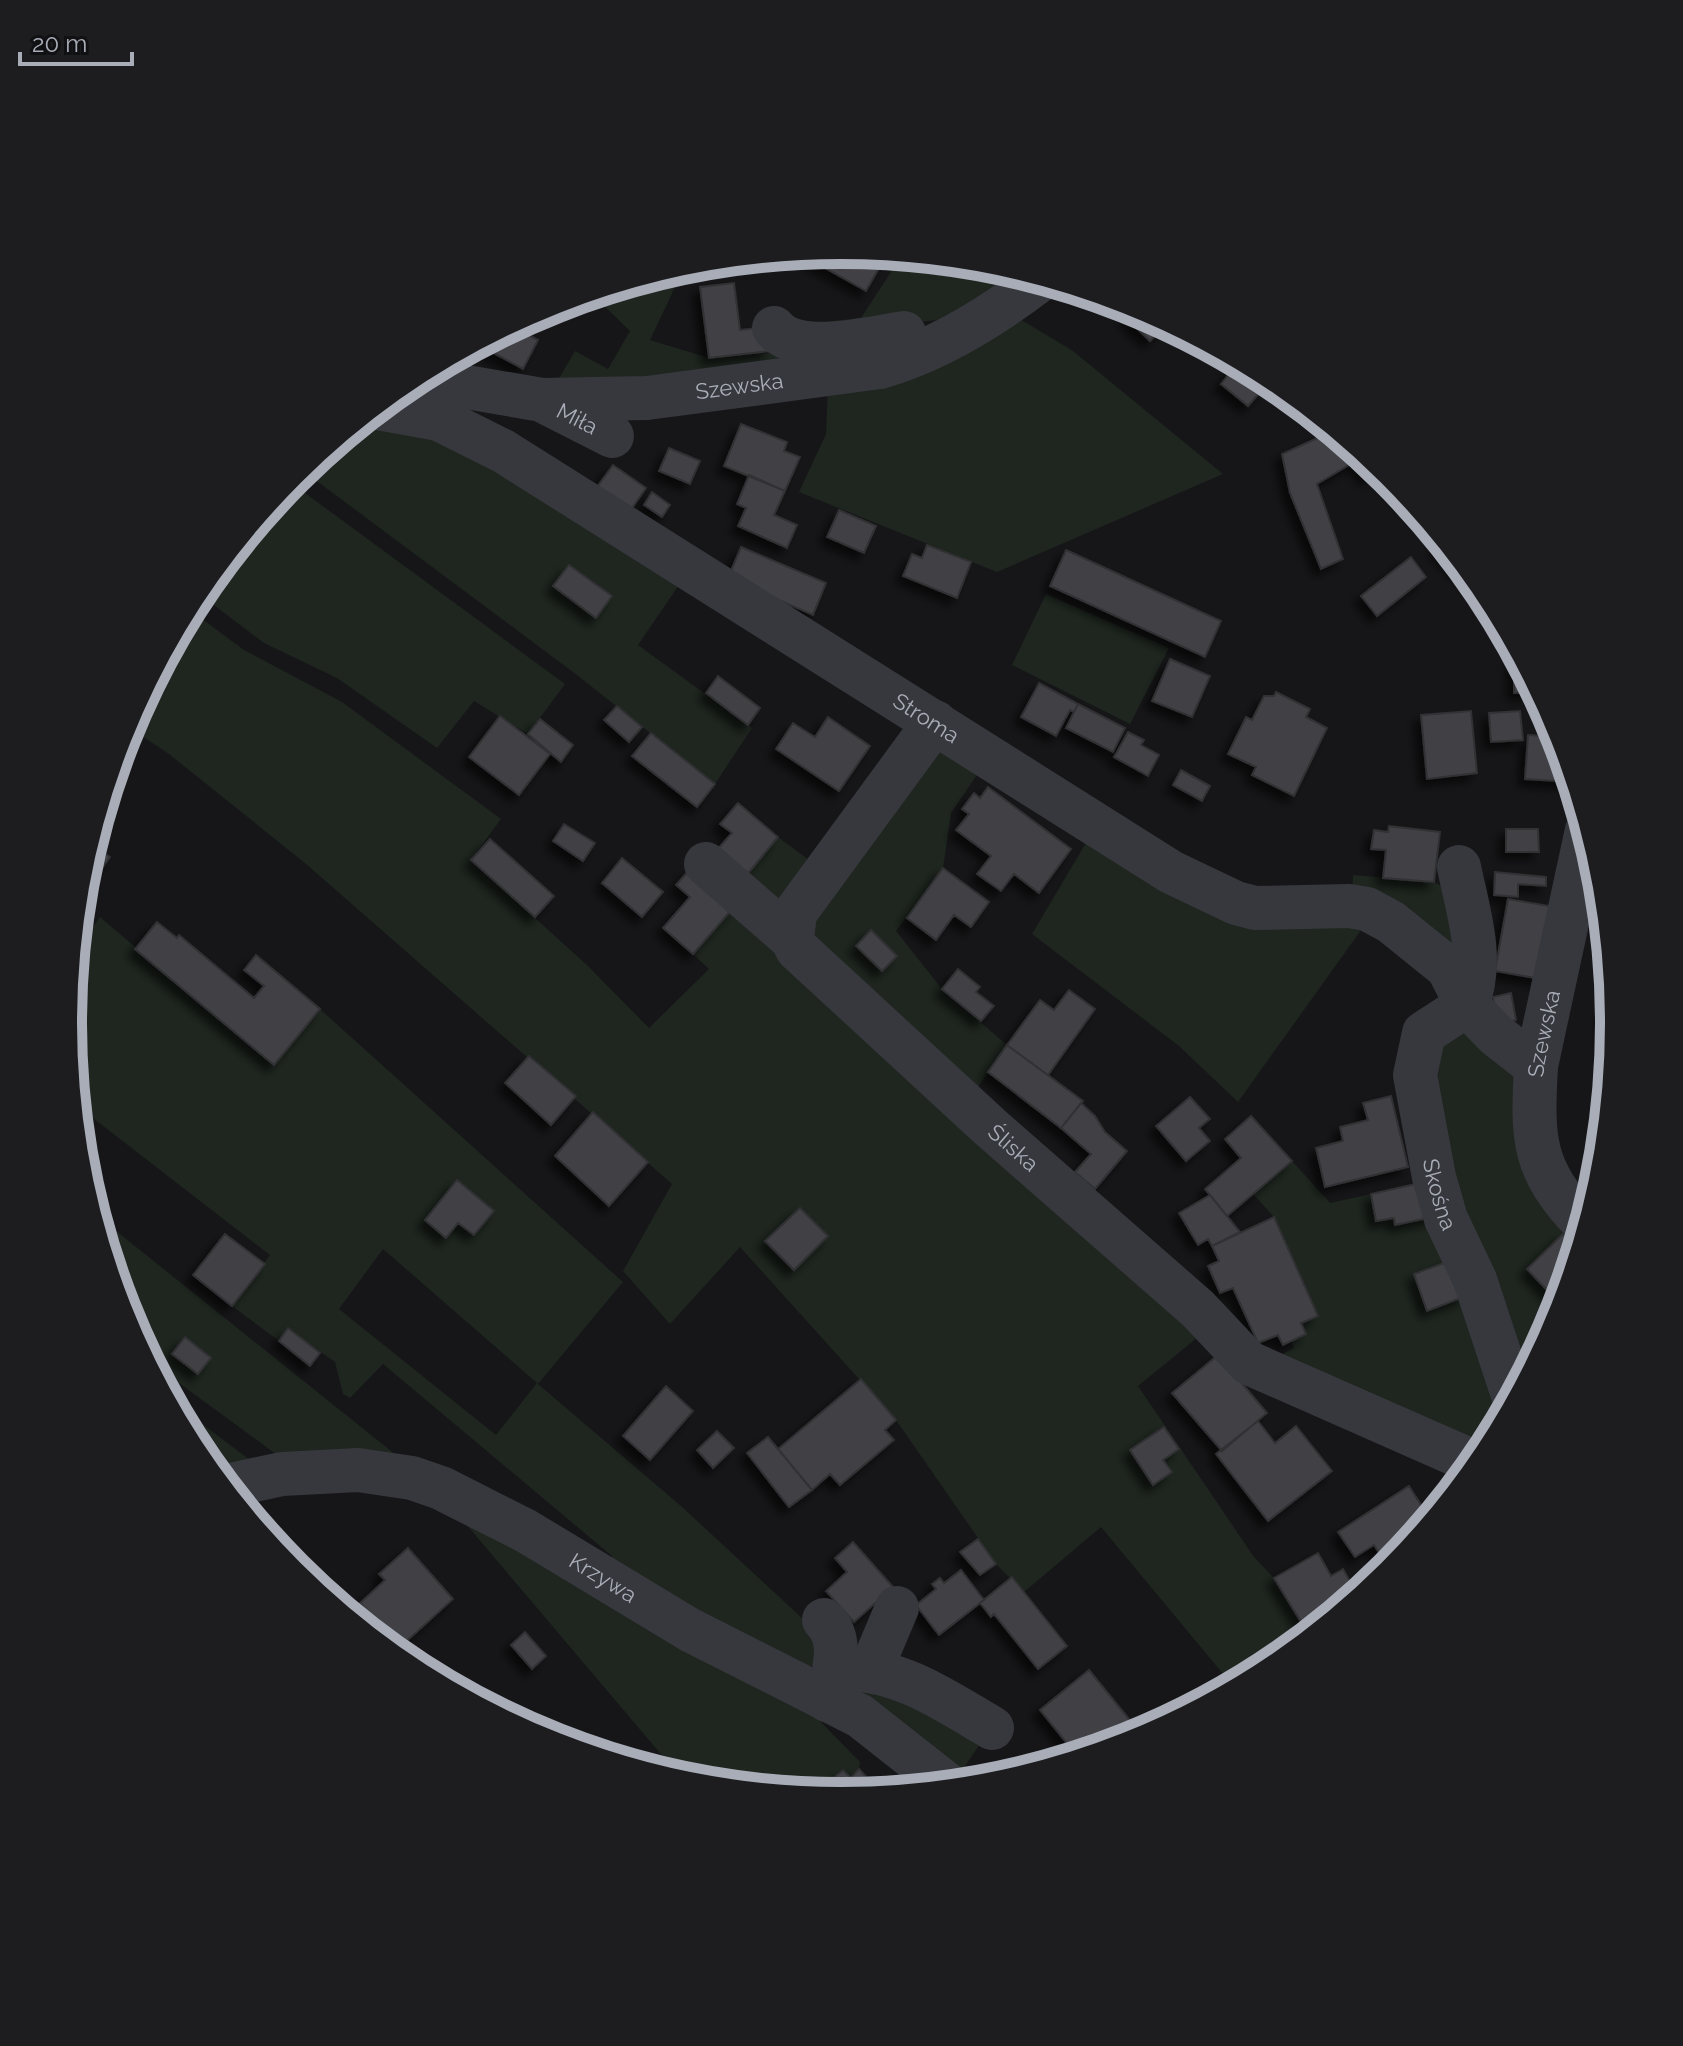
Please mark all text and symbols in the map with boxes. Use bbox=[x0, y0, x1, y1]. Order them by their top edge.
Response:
scale bar bbox=[20, 16, 132, 66]
text: 20 m bbox=[32, 29, 87, 58]
street label: Szewska bbox=[694, 367, 785, 404]
street label: Miła bbox=[552, 397, 602, 440]
street label: Stroma bbox=[888, 687, 964, 748]
street label: Szewska bbox=[1522, 988, 1565, 1078]
street label: Śliska bbox=[983, 1118, 1044, 1177]
street label: Skośna bbox=[1418, 1156, 1462, 1234]
street label: Krzywa bbox=[565, 1547, 642, 1608]

